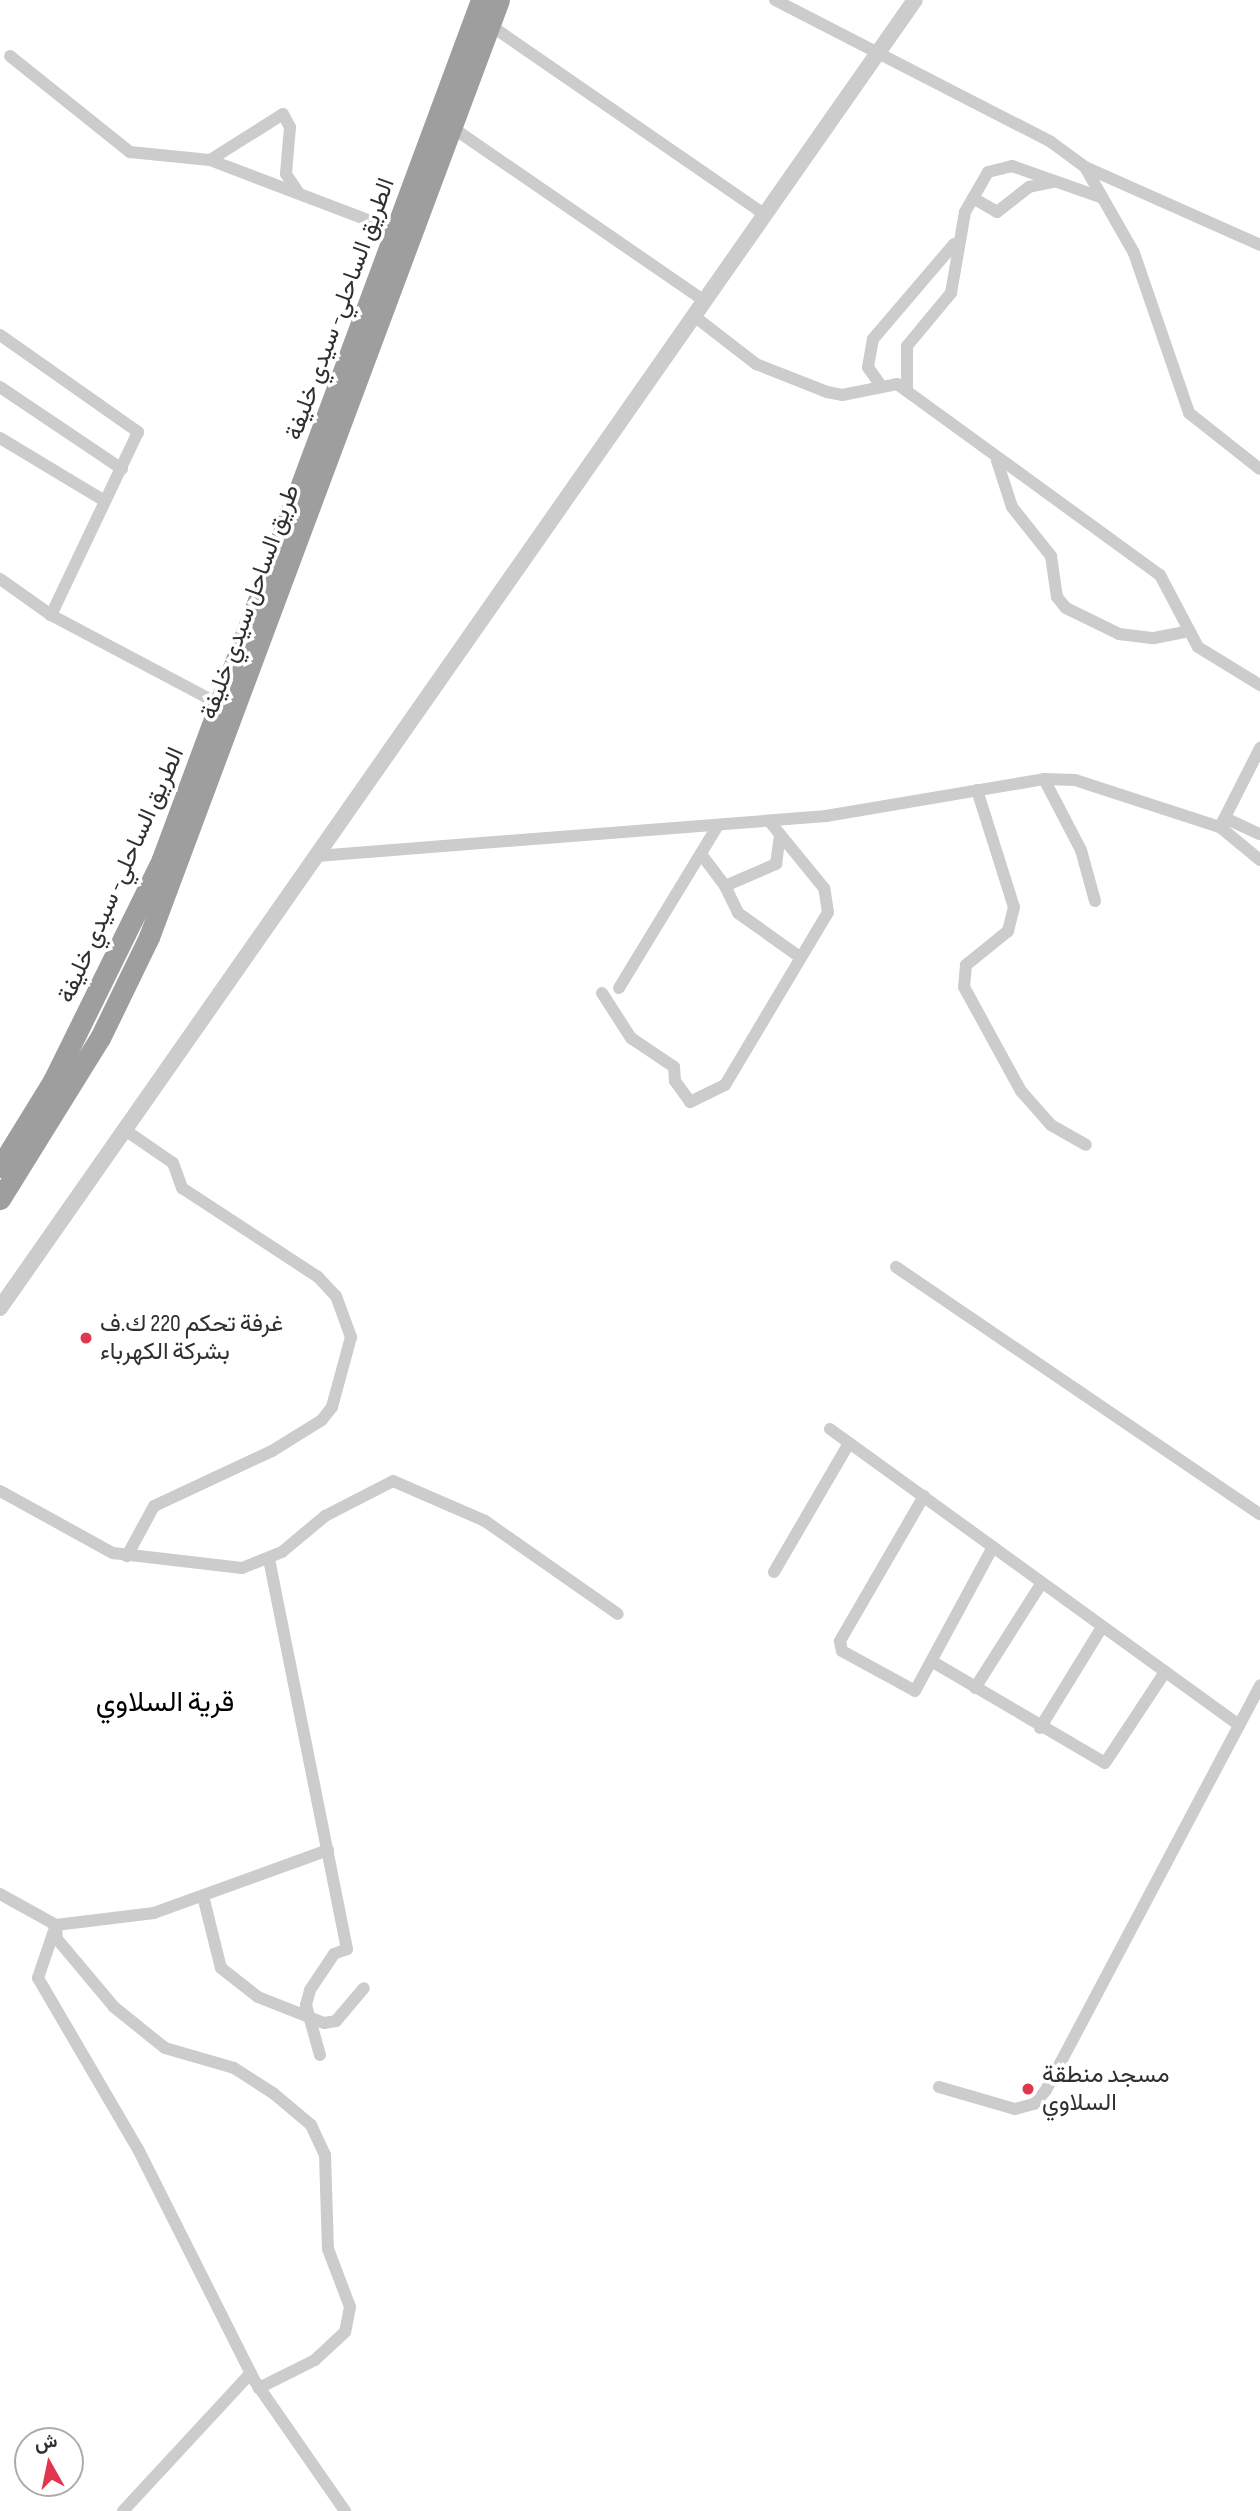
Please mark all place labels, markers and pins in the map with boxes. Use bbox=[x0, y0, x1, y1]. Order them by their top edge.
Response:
place label: غرفة تحكم 220 ك.ف بشركة الكهرباء bbox=[100, 1310, 283, 1366]
marker: غرفة تحكم 220 ك.ف بشركة الكهرباء bbox=[78, 1330, 94, 1346]
place label: مسجد منطقة السلاوي bbox=[1042, 2061, 1169, 2117]
marker: مسجد منطقة السلاوي bbox=[1020, 2081, 1036, 2097]

